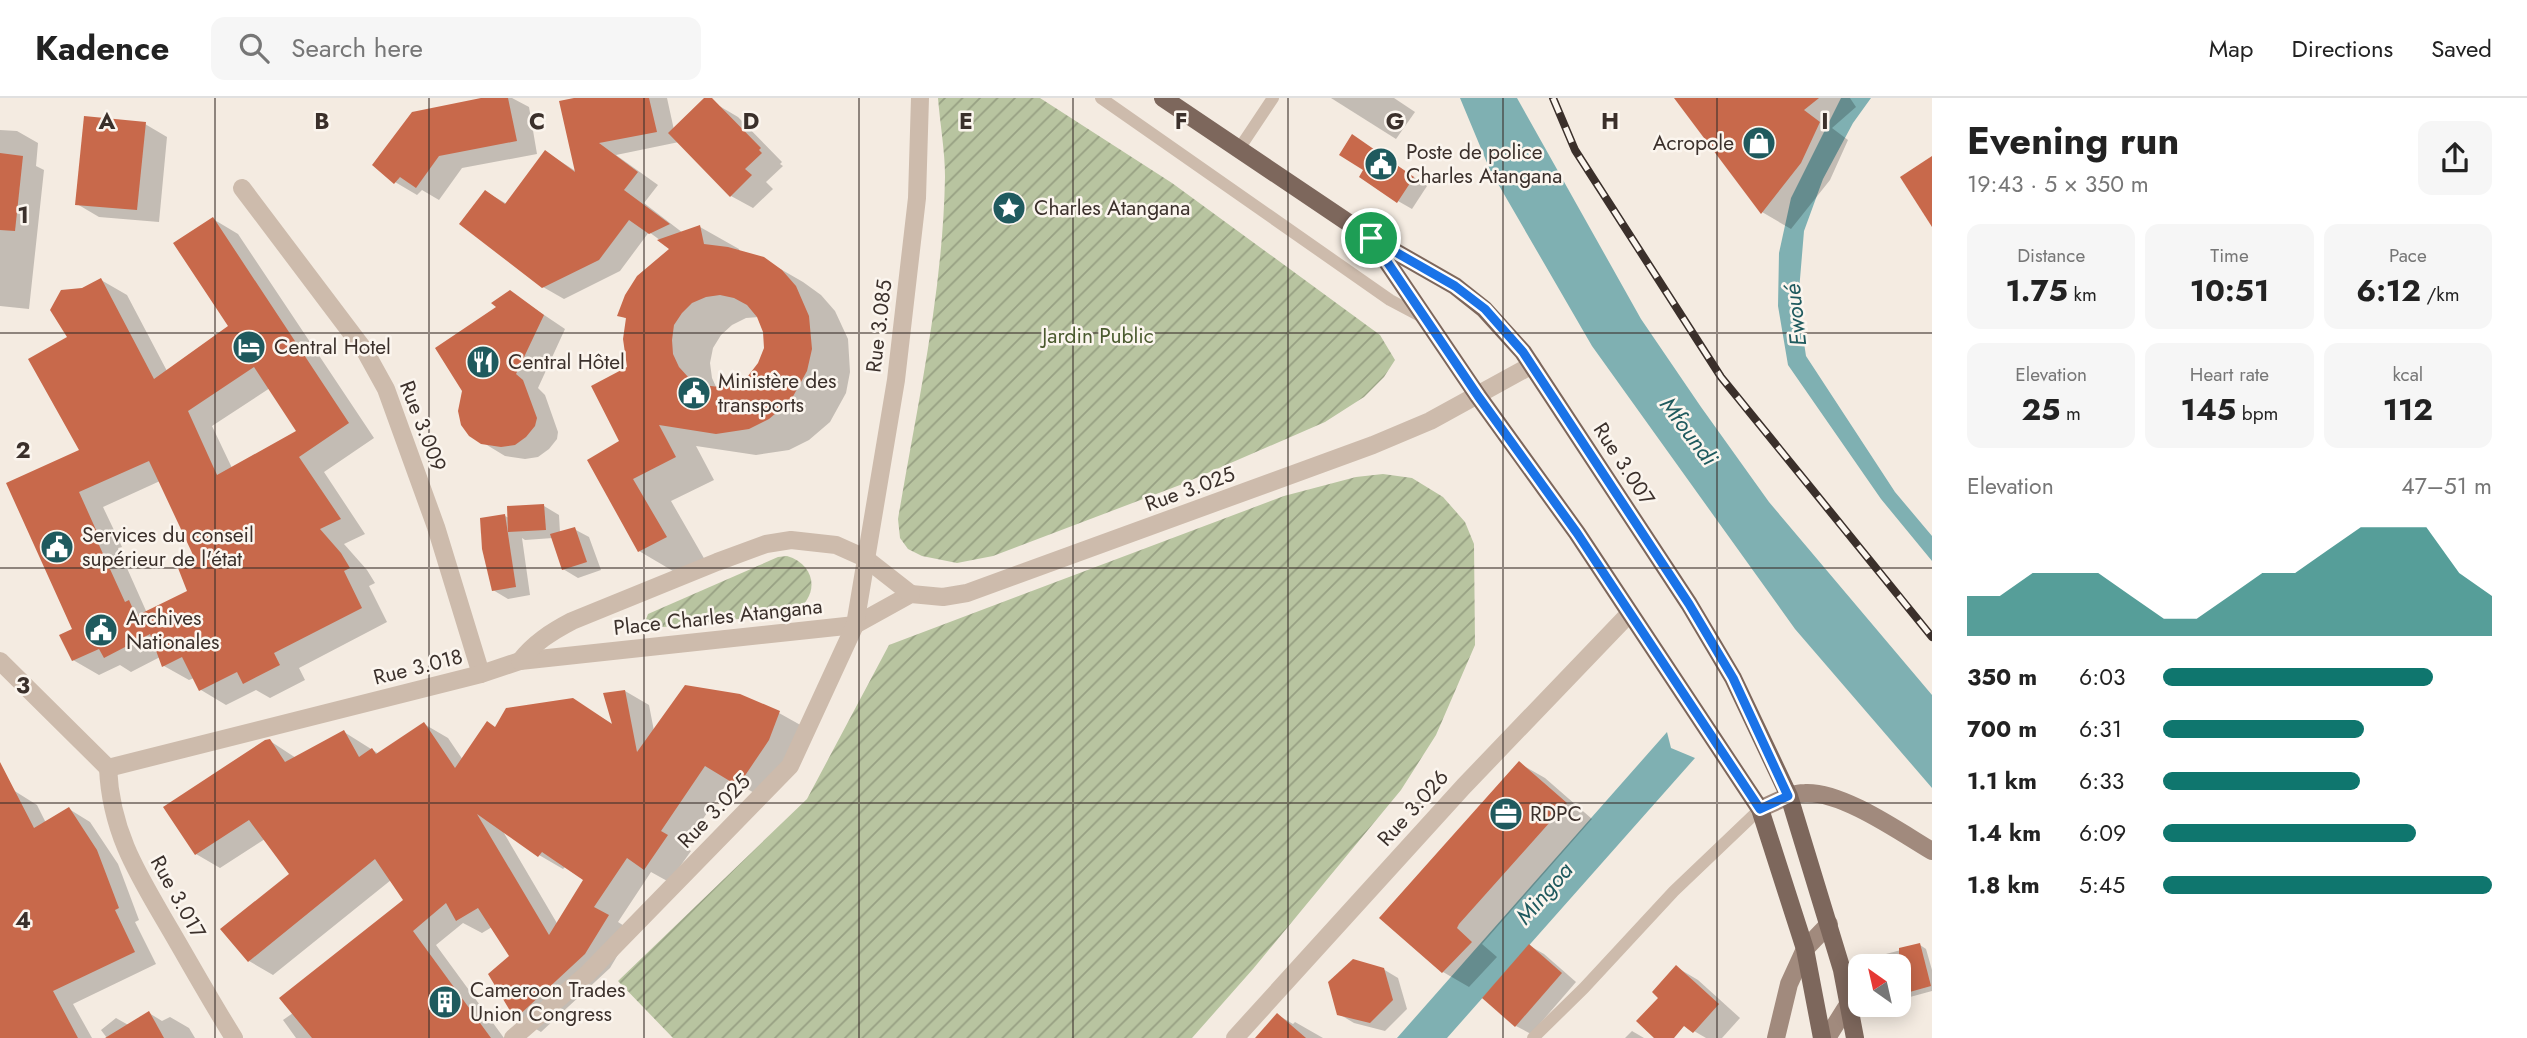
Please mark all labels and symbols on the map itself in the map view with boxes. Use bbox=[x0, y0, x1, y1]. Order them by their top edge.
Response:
text: A bbox=[98, 104, 116, 138]
text: B bbox=[314, 104, 330, 138]
text: C bbox=[529, 104, 545, 138]
text: D bbox=[743, 104, 760, 138]
text: E bbox=[959, 104, 973, 138]
text: F bbox=[1175, 104, 1187, 138]
text: G bbox=[1386, 104, 1404, 138]
text: H bbox=[1601, 104, 1619, 138]
text: I bbox=[1821, 104, 1829, 138]
shop icon: Acropole bbox=[1740, 124, 1778, 162]
place label: Acropole bbox=[1653, 128, 1734, 158]
place label: Poste de police Charles Atangana bbox=[1406, 137, 1562, 191]
public building icon: Poste de police Charles Atangana bbox=[1362, 145, 1400, 183]
place icon: Charles Atangana bbox=[990, 189, 1028, 227]
place label: Charles Atangana bbox=[1034, 193, 1190, 223]
text: 1 bbox=[17, 198, 29, 232]
pin bbox=[1341, 208, 1401, 268]
street label: Rue 3.085 bbox=[858, 278, 900, 374]
water label: Ewoué bbox=[1775, 282, 1815, 348]
park label: Jardin Public bbox=[1039, 321, 1154, 351]
hotel icon: Central Hotel bbox=[230, 328, 268, 366]
place label: Central Hotel bbox=[274, 332, 391, 362]
restaurant icon: Central Hôtel bbox=[464, 343, 502, 381]
place label: Central Hôtel bbox=[508, 347, 625, 377]
place label: Ministère des transports bbox=[718, 366, 837, 420]
public building icon: Ministère des transports bbox=[675, 374, 713, 412]
street label: Rue 3.009 bbox=[392, 376, 454, 476]
water label: Mfoundi bbox=[1652, 389, 1727, 474]
street label: Rue 3.007 bbox=[1586, 417, 1662, 511]
text: 2 bbox=[15, 433, 31, 467]
street label: Rue 3.025 bbox=[1141, 459, 1239, 519]
place label: Services du conseil supérieur de l'état bbox=[82, 520, 254, 574]
public building icon: Services du conseil supérieur de l'état bbox=[38, 528, 76, 566]
street label: Place Charles Atangana bbox=[612, 591, 824, 643]
place label: Archives Nationales bbox=[126, 603, 220, 657]
public building icon: Archives Nationales bbox=[82, 611, 120, 649]
street label: Rue 3.018 bbox=[370, 641, 466, 693]
text: 3 bbox=[16, 668, 30, 702]
street label: Rue 3.026 bbox=[1370, 763, 1456, 853]
street label: Rue 3.025 bbox=[671, 767, 757, 855]
office icon: RDPC bbox=[1487, 795, 1525, 833]
place label: RDPC bbox=[1530, 799, 1582, 829]
street label: Rue 3.017 bbox=[143, 850, 213, 944]
water label: Mingoa bbox=[1507, 854, 1581, 932]
text: 4 bbox=[15, 903, 31, 937]
north arrow bbox=[1848, 954, 1911, 1017]
place label: Cameroon Trades Union Congress bbox=[470, 975, 625, 1029]
building icon: Cameroon Trades Union Congress bbox=[426, 983, 464, 1021]

